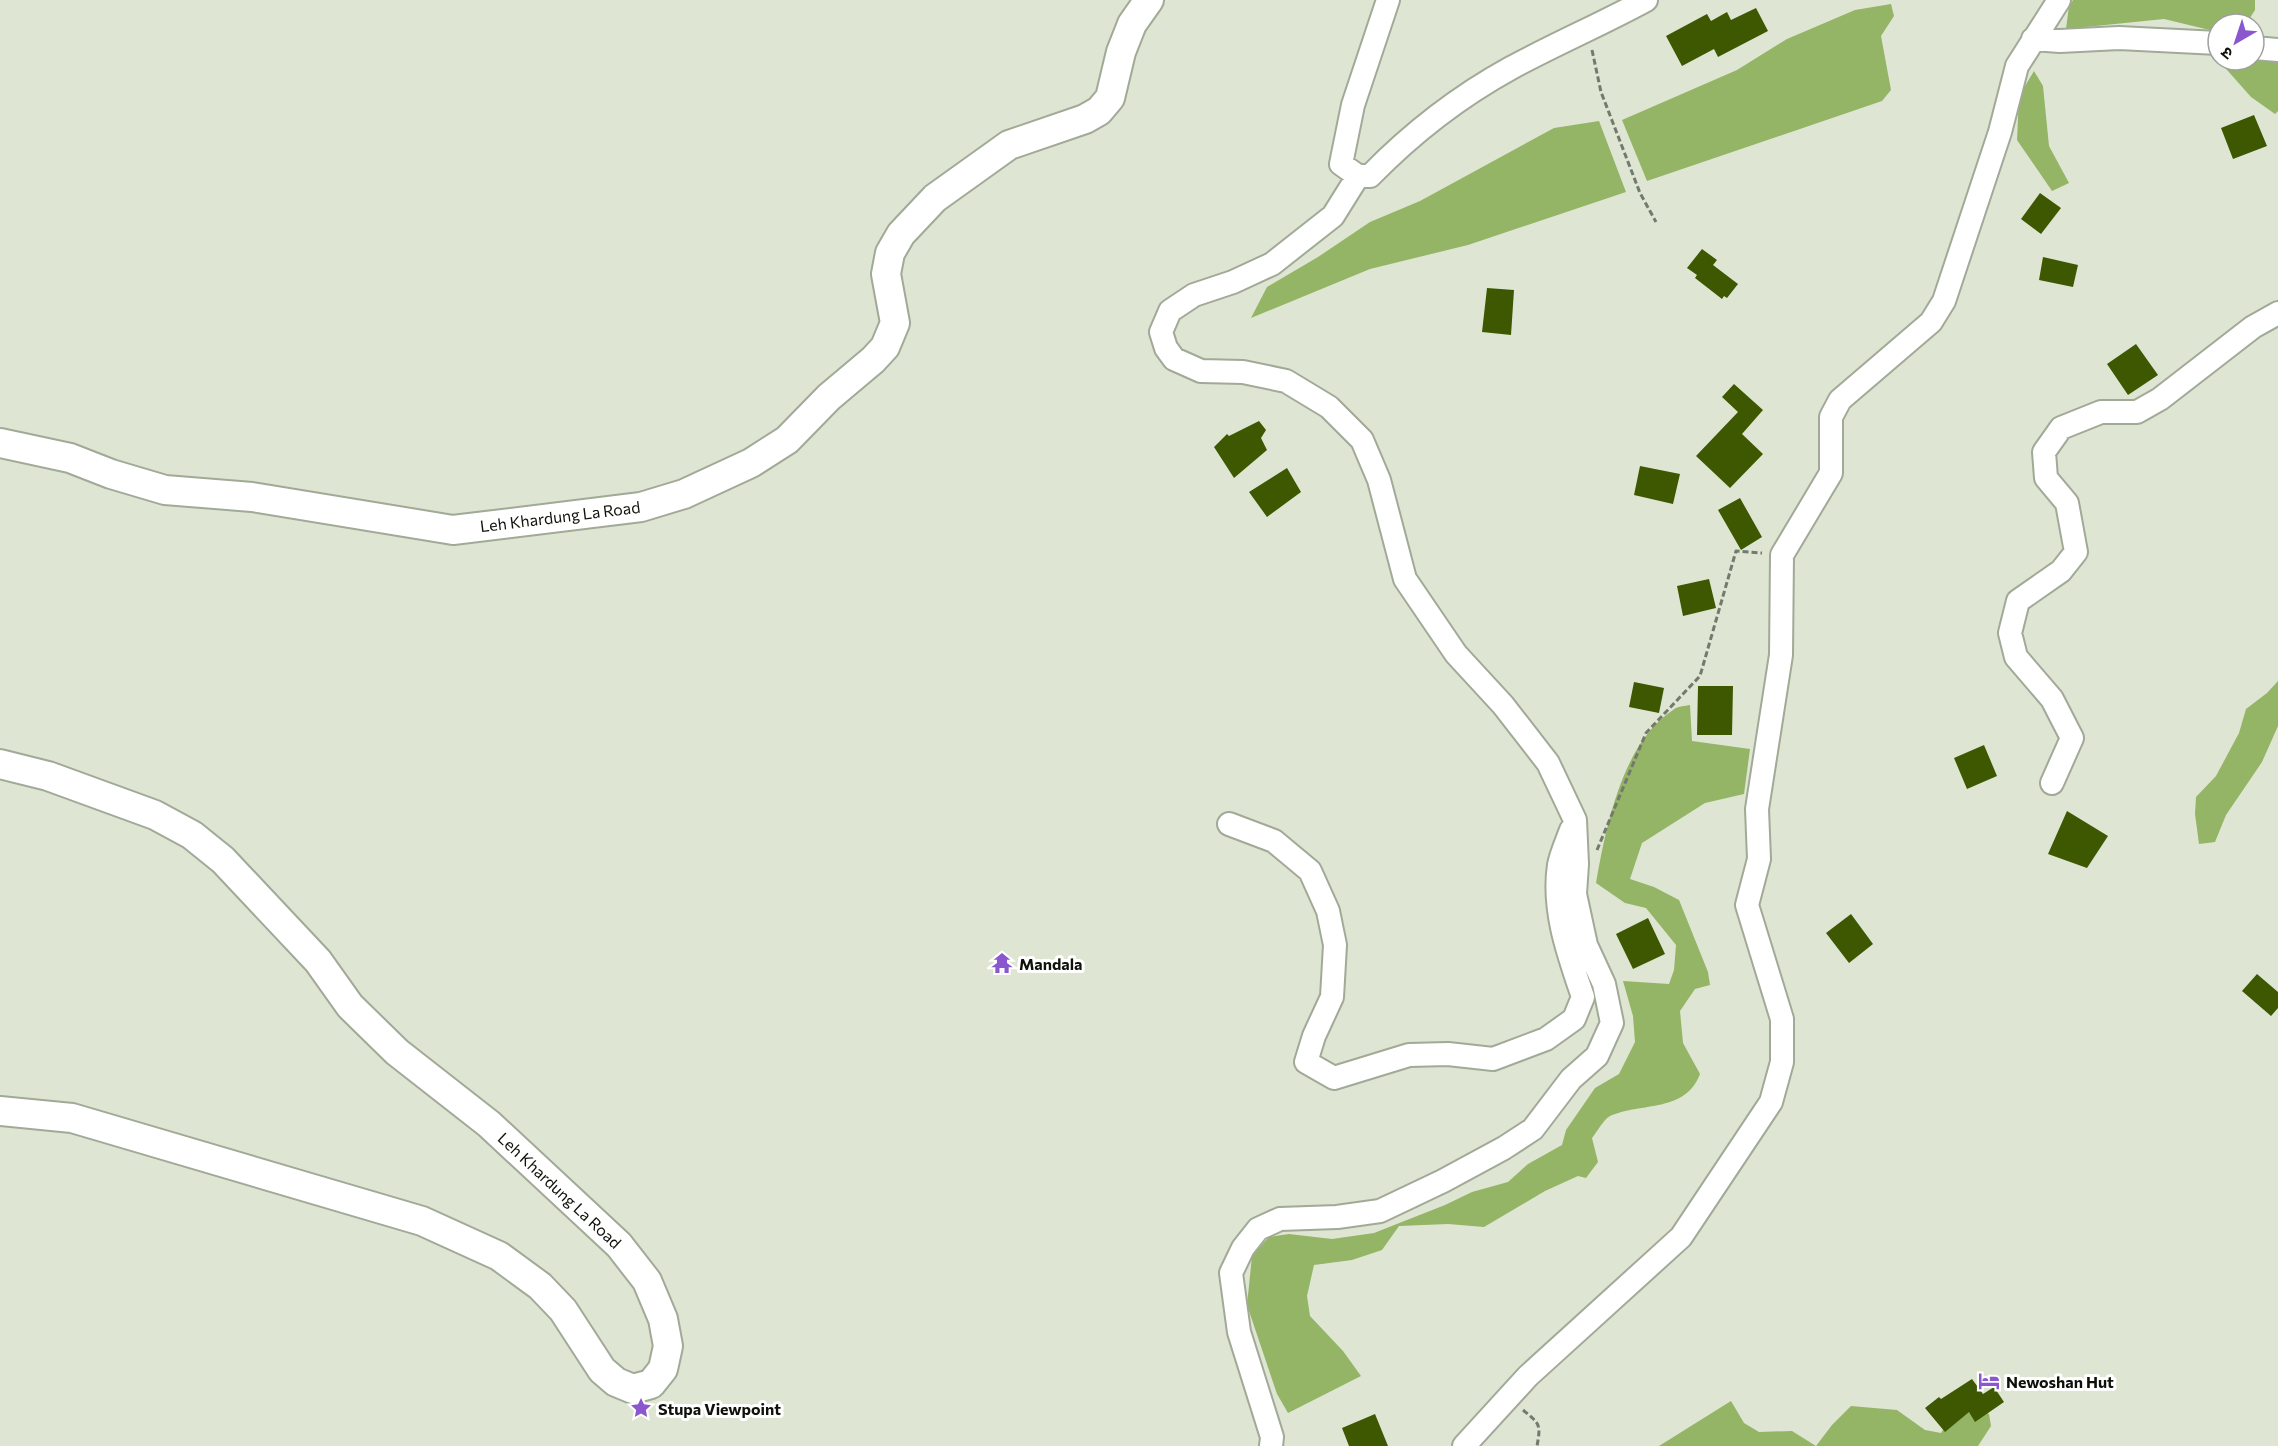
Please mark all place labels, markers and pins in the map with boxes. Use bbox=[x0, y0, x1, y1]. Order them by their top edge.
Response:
temple icon: Mandala bbox=[990, 951, 1014, 975]
place label: Mandala bbox=[1019, 954, 1083, 973]
hotel icon: Newoshan Hut bbox=[1977, 1369, 2001, 1393]
place label: Newoshan Hut bbox=[2006, 1372, 2114, 1391]
place icon: Stupa Viewpoint bbox=[629, 1396, 653, 1420]
place label: Stupa Viewpoint bbox=[658, 1399, 781, 1418]

